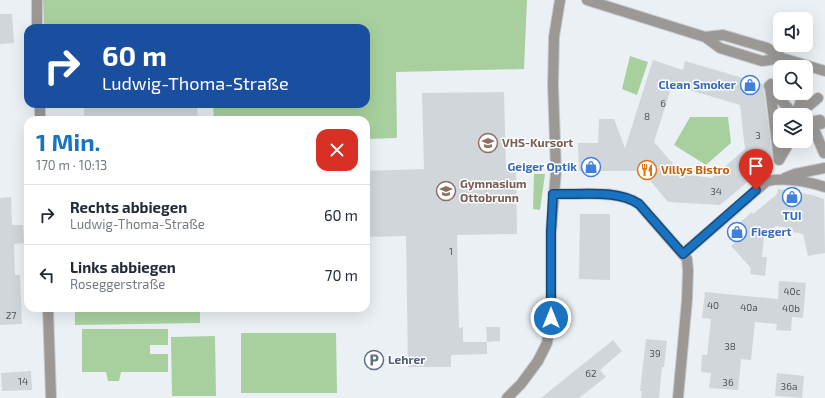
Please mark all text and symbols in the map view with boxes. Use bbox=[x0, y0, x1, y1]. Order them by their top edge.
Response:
map controls bbox=[773, 12, 813, 148]
button: sound bbox=[773, 12, 813, 52]
text: 60 m bbox=[102, 38, 167, 72]
icon: right bbox=[36, 40, 88, 92]
button: search bbox=[773, 60, 813, 100]
text: Ludwig-Thoma-Straße bbox=[102, 72, 289, 94]
shop icon: Clean Smoker bbox=[739, 74, 761, 96]
place label: Clean Smoker bbox=[659, 77, 736, 91]
house number: 6 bbox=[660, 97, 666, 109]
button: layers bbox=[773, 108, 813, 148]
house number: 8 bbox=[644, 110, 650, 122]
text: 1 Min. bbox=[36, 127, 100, 156]
button: close bbox=[316, 129, 358, 171]
house number: 3 bbox=[755, 129, 761, 141]
school or university icon: VHS-Kursort bbox=[477, 132, 499, 154]
place label: VHS-Kursort bbox=[502, 135, 573, 149]
pin bbox=[739, 149, 773, 190]
icon: arrive bbox=[745, 155, 767, 177]
shop icon: Geiger Optik bbox=[580, 156, 602, 178]
text: 170 m · 10:13 bbox=[36, 157, 107, 173]
place label: Geiger Optik bbox=[508, 159, 577, 173]
restaurant icon: Villys Bistro bbox=[636, 159, 658, 181]
place label: Villys Bistro bbox=[661, 162, 730, 177]
place label: Gymnasium Ottobrunn bbox=[460, 176, 527, 204]
school or university icon: Gymnasium Ottobrunn bbox=[435, 180, 457, 202]
house number: 34 bbox=[710, 185, 722, 197]
shop icon: TUI bbox=[781, 186, 803, 208]
text: Rechts abbiegen bbox=[70, 198, 187, 216]
icon: right bbox=[36, 204, 58, 226]
text: 60 m bbox=[324, 206, 358, 224]
place label: TUI bbox=[783, 208, 801, 222]
text: Ludwig-Thoma-Straße bbox=[70, 216, 205, 232]
shop icon: Fiegert bbox=[726, 221, 748, 243]
place label: Fiegert bbox=[751, 224, 792, 238]
house number: 1 bbox=[449, 245, 453, 257]
text: Links abbiegen bbox=[70, 258, 176, 276]
icon: left bbox=[36, 264, 58, 286]
text: 70 m bbox=[325, 266, 358, 284]
text: Roseggerstraße bbox=[70, 276, 165, 292]
house number: 40c bbox=[783, 285, 801, 297]
position arrow bbox=[530, 297, 572, 339]
house number: 40 bbox=[707, 299, 719, 311]
house number: 40a bbox=[740, 301, 758, 313]
house number: 40b bbox=[782, 302, 800, 314]
house number: 27 bbox=[6, 309, 16, 321]
house number: 38 bbox=[724, 340, 736, 352]
house number: 39 bbox=[649, 347, 661, 359]
parking icon: Lehrer bbox=[363, 349, 385, 371]
place label: Lehrer bbox=[388, 352, 425, 366]
house number: 62 bbox=[585, 367, 597, 379]
house number: 14 bbox=[18, 375, 28, 387]
house number: 36 bbox=[722, 376, 734, 388]
house number: 36a bbox=[781, 380, 797, 392]

